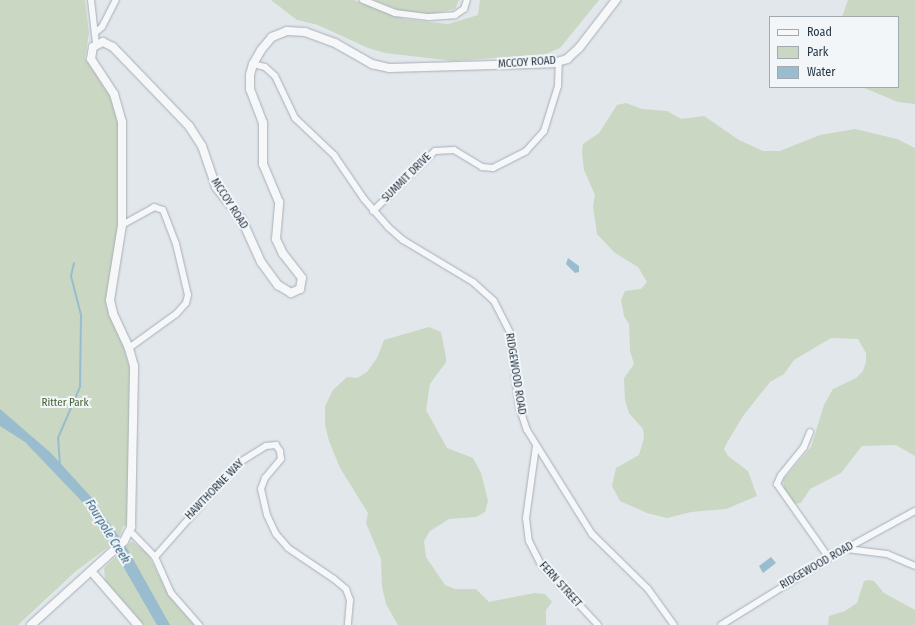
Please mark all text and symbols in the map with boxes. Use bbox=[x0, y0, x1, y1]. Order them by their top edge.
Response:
legend bbox=[769, 16, 899, 88]
text: Road bbox=[807, 25, 832, 39]
text: Park bbox=[807, 45, 828, 59]
street label: MCCOY ROAD bbox=[498, 54, 556, 72]
text: Water bbox=[807, 65, 835, 79]
street label: SUMMIT DRIVE bbox=[380, 151, 434, 205]
street label: MCCOY ROAD bbox=[208, 176, 250, 232]
street label: RIDGEWOOD ROAD bbox=[502, 332, 528, 416]
park label: Ritter Park bbox=[41, 396, 89, 410]
street label: HAWTHORNE WAY bbox=[183, 457, 247, 523]
water label: Fourpole Creek bbox=[82, 497, 132, 567]
street label: RIDGEWOOD ROAD bbox=[778, 540, 856, 592]
street label: FERN STREET bbox=[536, 559, 584, 611]

